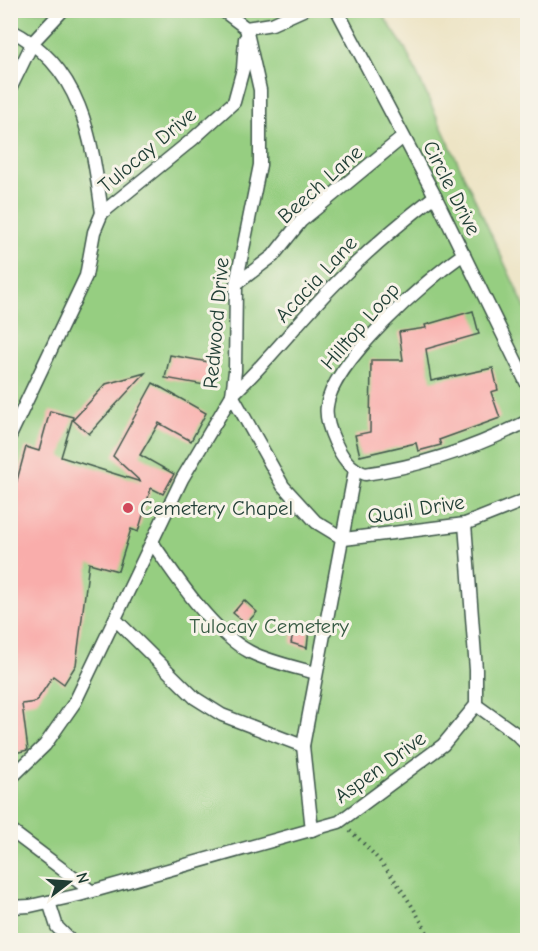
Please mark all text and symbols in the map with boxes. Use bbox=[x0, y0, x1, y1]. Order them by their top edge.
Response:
street label: Tulocay Drive bbox=[93, 102, 201, 198]
street label: Circle Drive bbox=[418, 137, 486, 239]
street label: Beech Lane bbox=[273, 140, 367, 228]
street label: Acacia Lane bbox=[270, 231, 362, 327]
street label: Redwood Drive bbox=[198, 256, 234, 390]
street label: Hilltop Loop bbox=[316, 278, 404, 374]
street label: Quail Drive bbox=[366, 489, 466, 529]
place label: Cemetery Chapel bbox=[140, 496, 293, 520]
marker: Cemetery Chapel bbox=[121, 501, 135, 515]
park label: Tulocay Cemetery bbox=[189, 614, 349, 638]
street label: Aspen Drive bbox=[330, 726, 430, 808]
north arrow bbox=[39, 852, 99, 912]
text: N bbox=[72, 870, 93, 886]

